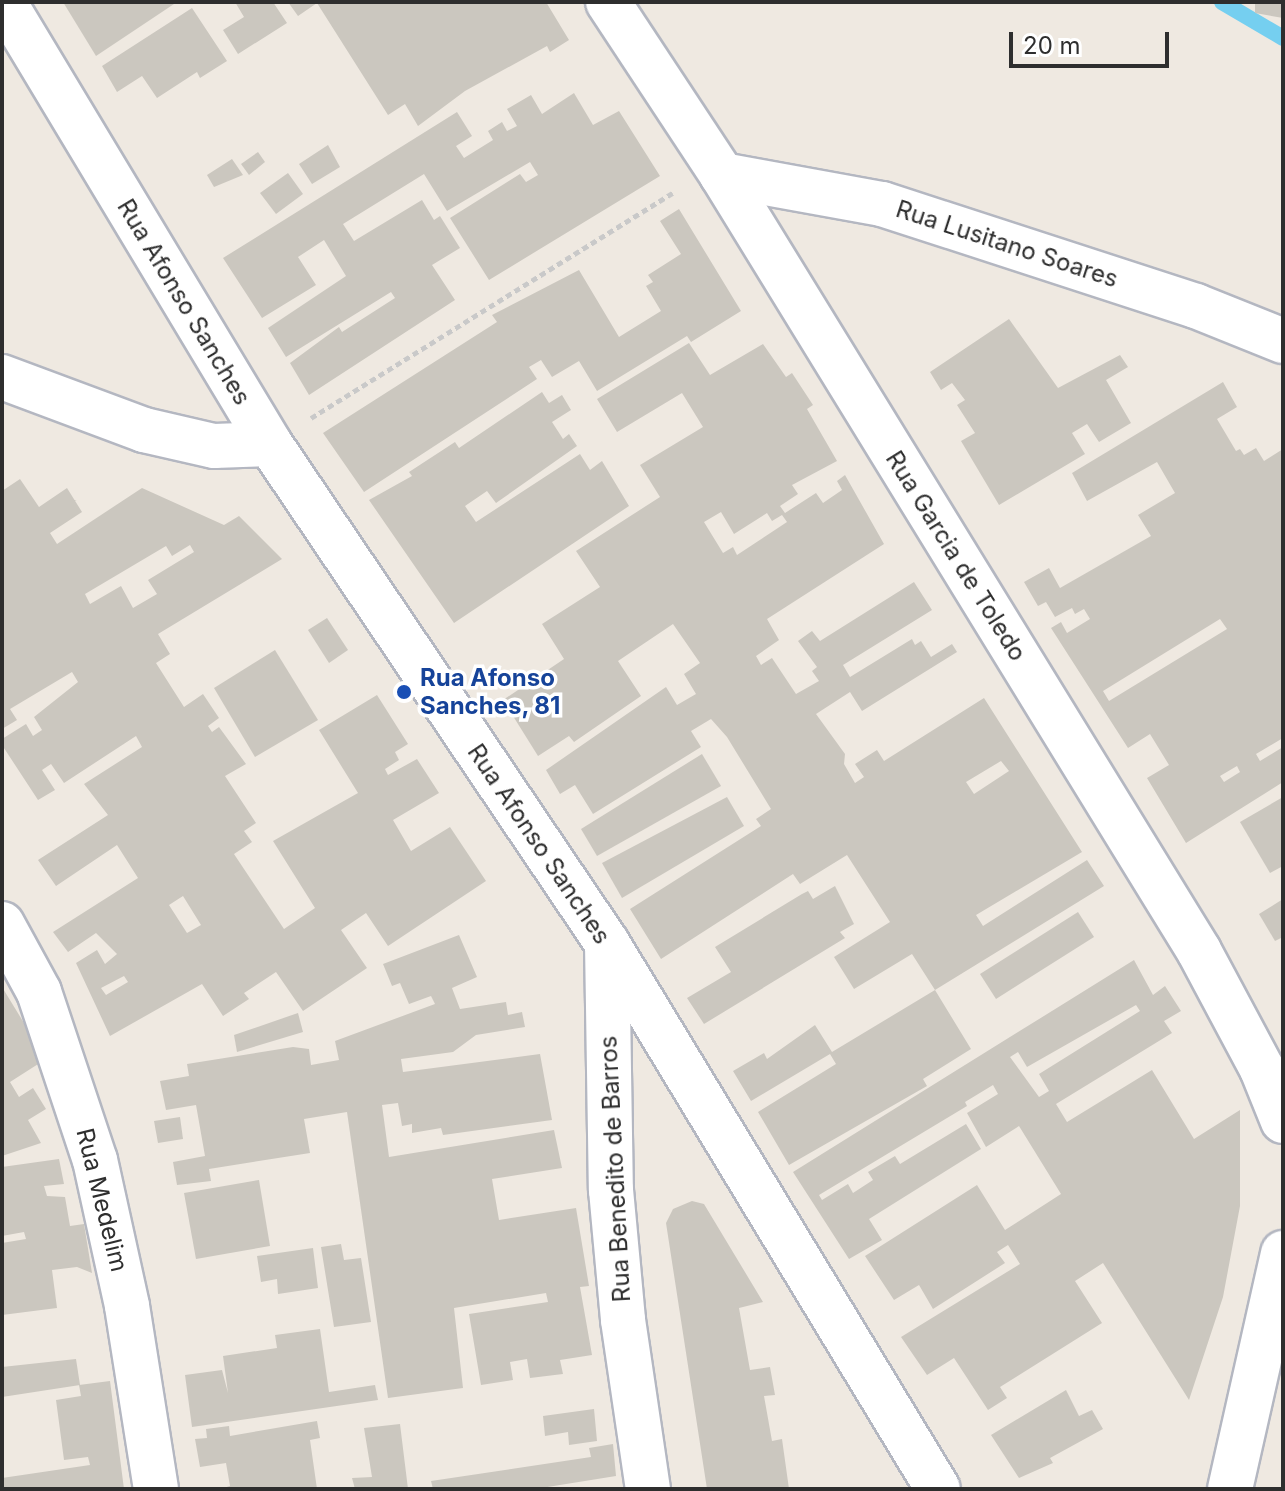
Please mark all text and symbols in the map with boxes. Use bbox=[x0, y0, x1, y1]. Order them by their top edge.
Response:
scale bar bbox=[1013, 16, 1173, 66]
text: 20 m bbox=[1023, 31, 1081, 60]
street label: Rua Afonso Sanches bbox=[111, 194, 257, 410]
street label: Rua Lusitano Soares bbox=[892, 195, 1122, 293]
street label: Rua Garcia de Toledo bbox=[880, 446, 1032, 666]
place label: Rua Afonso Sanches, 81 bbox=[420, 664, 561, 720]
marker: Rua Afonso Sanches, 81 bbox=[395, 683, 413, 701]
street label: Rua Afonso Sanches bbox=[461, 739, 617, 949]
street label: Rua Benedito de Barros bbox=[594, 1035, 636, 1303]
street label: Rua Medelim bbox=[70, 1125, 134, 1275]

